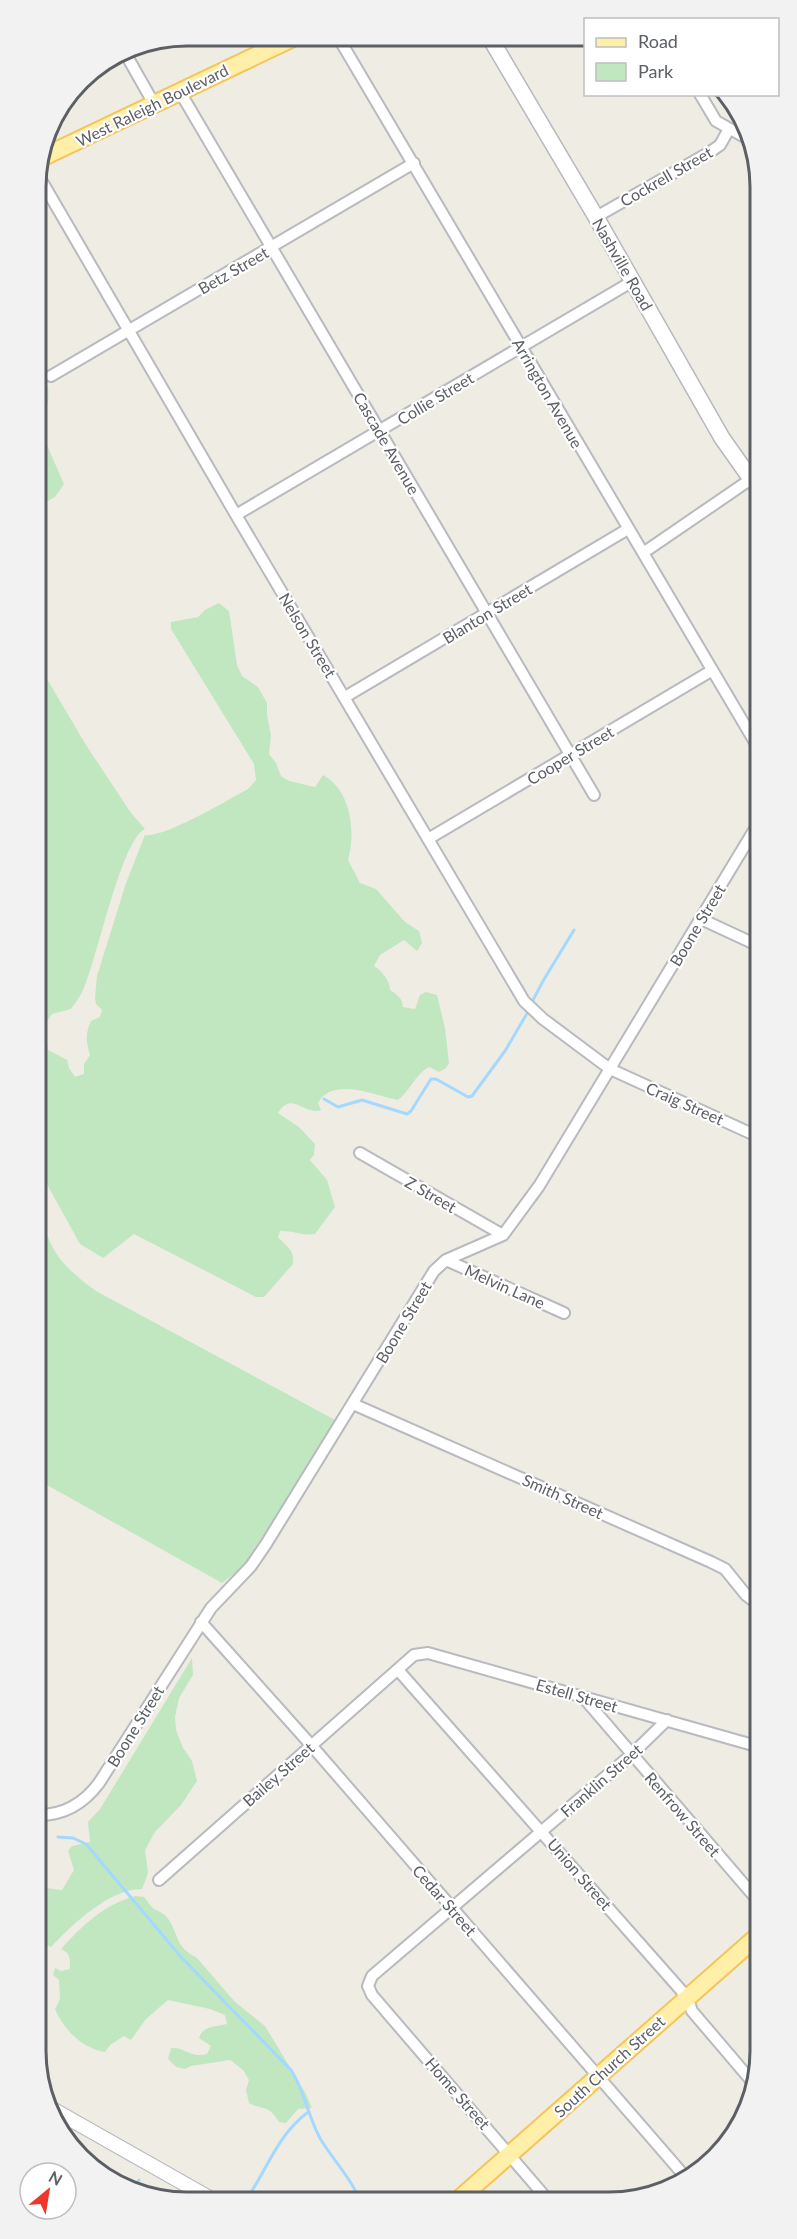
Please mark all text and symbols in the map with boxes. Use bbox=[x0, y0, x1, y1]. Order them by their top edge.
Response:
legend bbox=[584, 18, 779, 96]
text: Road bbox=[638, 30, 678, 52]
street label: West Raleigh Boulevard bbox=[73, 60, 231, 150]
text: Park bbox=[638, 60, 674, 82]
street label: Cockrell Street bbox=[617, 142, 716, 210]
street label: Nashville Road bbox=[589, 215, 657, 313]
street label: Betz Street bbox=[195, 242, 272, 298]
street label: Arrington Avenue bbox=[509, 335, 587, 451]
street label: Collie Street bbox=[393, 368, 477, 428]
street label: Cascade Avenue bbox=[350, 388, 424, 498]
street label: Blanton Street bbox=[439, 579, 535, 647]
street label: Nelson Street bbox=[275, 589, 341, 681]
street label: Cooper Street bbox=[523, 722, 617, 788]
street label: Boone Street bbox=[665, 880, 729, 969]
street label: Craig Street bbox=[643, 1078, 727, 1129]
street label: Z Street bbox=[402, 1172, 460, 1216]
street label: Melvin Lane bbox=[462, 1260, 548, 1312]
street label: Boone Street bbox=[371, 1277, 435, 1366]
street label: Smith Street bbox=[520, 1470, 607, 1522]
street label: Estell Street bbox=[534, 1674, 620, 1716]
street label: Boone Street bbox=[103, 1682, 168, 1770]
street label: Bailey Street bbox=[239, 1738, 318, 1810]
street label: Franklin Street bbox=[556, 1739, 646, 1821]
street label: Renfrow Street bbox=[641, 1768, 725, 1860]
street label: Union Street bbox=[544, 1834, 616, 1914]
street label: Cedar Street bbox=[409, 1861, 481, 1939]
street label: South Church Street bbox=[550, 2011, 668, 2121]
street label: Home Street bbox=[422, 2053, 494, 2133]
north arrow bbox=[18, 2161, 78, 2221]
text: N bbox=[46, 2166, 66, 2189]

